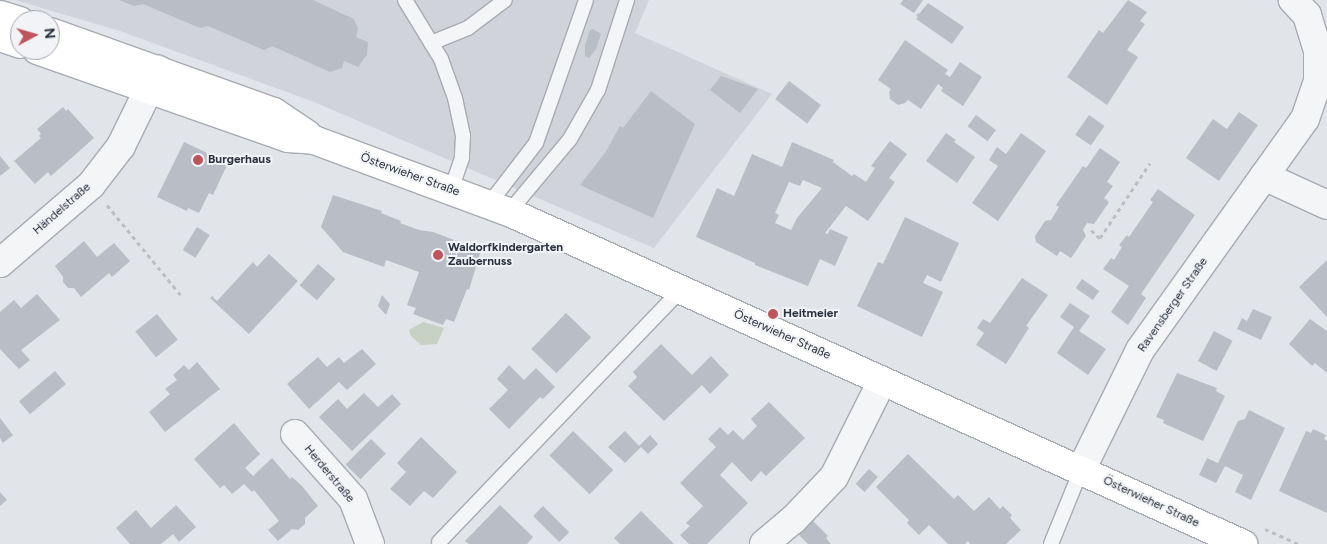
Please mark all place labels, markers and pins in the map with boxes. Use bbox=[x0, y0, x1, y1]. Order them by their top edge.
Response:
place label: Burgerhaus bbox=[208, 153, 271, 167]
marker: Burgerhaus bbox=[192, 154, 204, 166]
place label: Waldorfkindergarten Zaubernuss bbox=[448, 241, 563, 269]
marker: Waldorfkindergarten Zaubernuss bbox=[432, 249, 444, 261]
place label: Heitmeier bbox=[783, 307, 838, 321]
marker: Heitmeier bbox=[767, 308, 779, 320]

